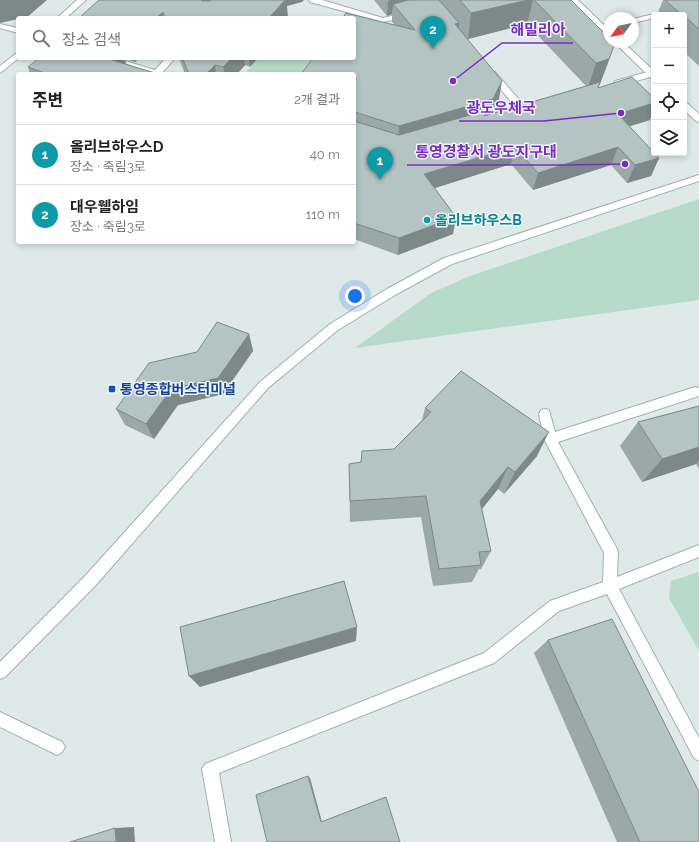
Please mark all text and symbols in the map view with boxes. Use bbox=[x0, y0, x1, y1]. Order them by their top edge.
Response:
north arrow bbox=[603, 12, 639, 48]
map controls bbox=[651, 12, 687, 156]
button: + bbox=[651, 12, 687, 48]
search box bbox=[16, 16, 356, 60]
pin: 2 bbox=[420, 16, 446, 49]
callout: 해밀리아 bbox=[502, 16, 573, 43]
text: 해밀리아 bbox=[510, 21, 566, 39]
icon: search bbox=[30, 27, 52, 49]
text: 장소 검색 bbox=[62, 31, 121, 49]
button: − bbox=[651, 48, 687, 84]
button: locate bbox=[651, 84, 687, 120]
text: 주변 bbox=[32, 90, 63, 110]
text: 2개 결과 bbox=[294, 92, 340, 107]
callout: 광도우체국 bbox=[459, 94, 544, 121]
text: 광도우체국 bbox=[466, 99, 536, 117]
button: layers bbox=[651, 120, 687, 156]
text: 올리브하우스D bbox=[70, 138, 164, 156]
callout: 통영경찰서 광도지구대 bbox=[407, 138, 565, 165]
text: 통영경찰서 광도지구대 bbox=[415, 143, 557, 161]
text: 1 bbox=[42, 147, 48, 162]
text: 40 m bbox=[310, 147, 340, 162]
pin: 1 bbox=[367, 147, 393, 180]
text: 장소 · 죽림3로 bbox=[70, 159, 146, 174]
text: 대우웰하임 bbox=[70, 198, 139, 216]
text: 2 bbox=[41, 207, 49, 222]
text: 110 m bbox=[306, 207, 340, 222]
place label: 올리브하우스B bbox=[435, 212, 522, 228]
marker: 올리브하우스B bbox=[422, 215, 432, 225]
text: 장소 · 죽림3로 bbox=[70, 219, 146, 234]
your location bbox=[345, 286, 365, 306]
place label: 통영종합버스터미널 bbox=[120, 381, 236, 397]
marker: 통영종합버스터미널 bbox=[107, 384, 117, 394]

